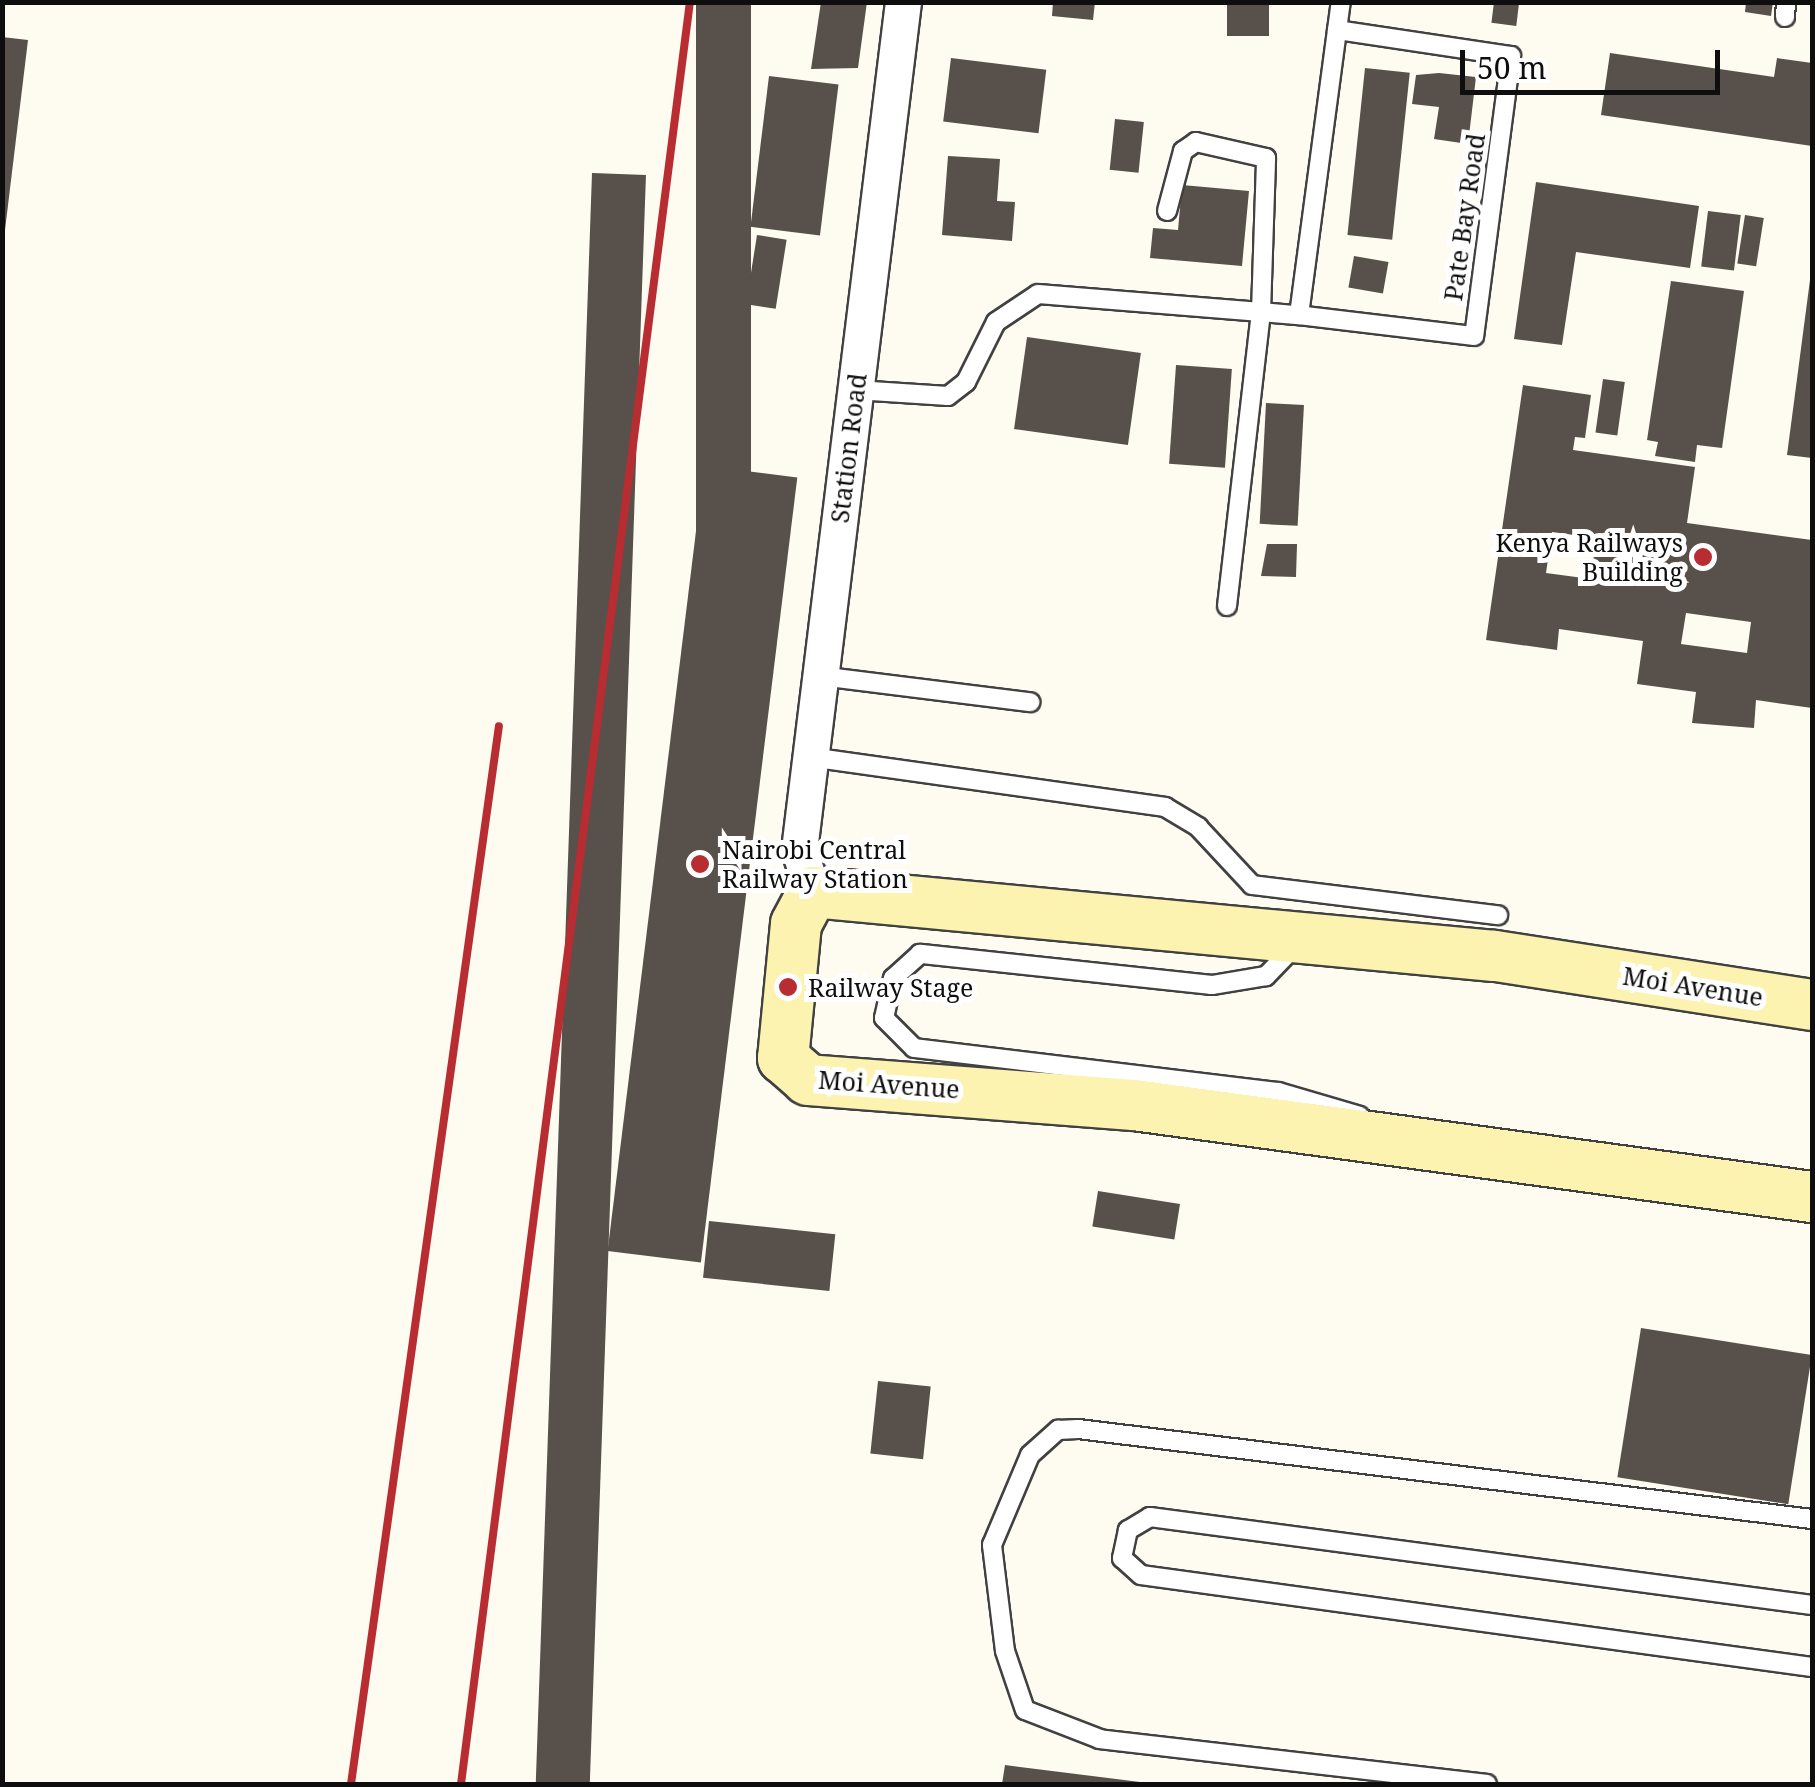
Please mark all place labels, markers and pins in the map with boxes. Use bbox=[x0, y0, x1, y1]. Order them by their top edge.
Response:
place label: Kenya Railways Building bbox=[1496, 528, 1683, 587]
marker: Kenya Railways Building bbox=[1692, 546, 1714, 568]
place label: Nairobi Central Railway Station bbox=[722, 835, 908, 894]
marker: Nairobi Central Railway Station bbox=[687, 851, 713, 877]
place label: Railway Stage bbox=[808, 972, 973, 1002]
marker: Railway Stage bbox=[777, 976, 799, 998]

